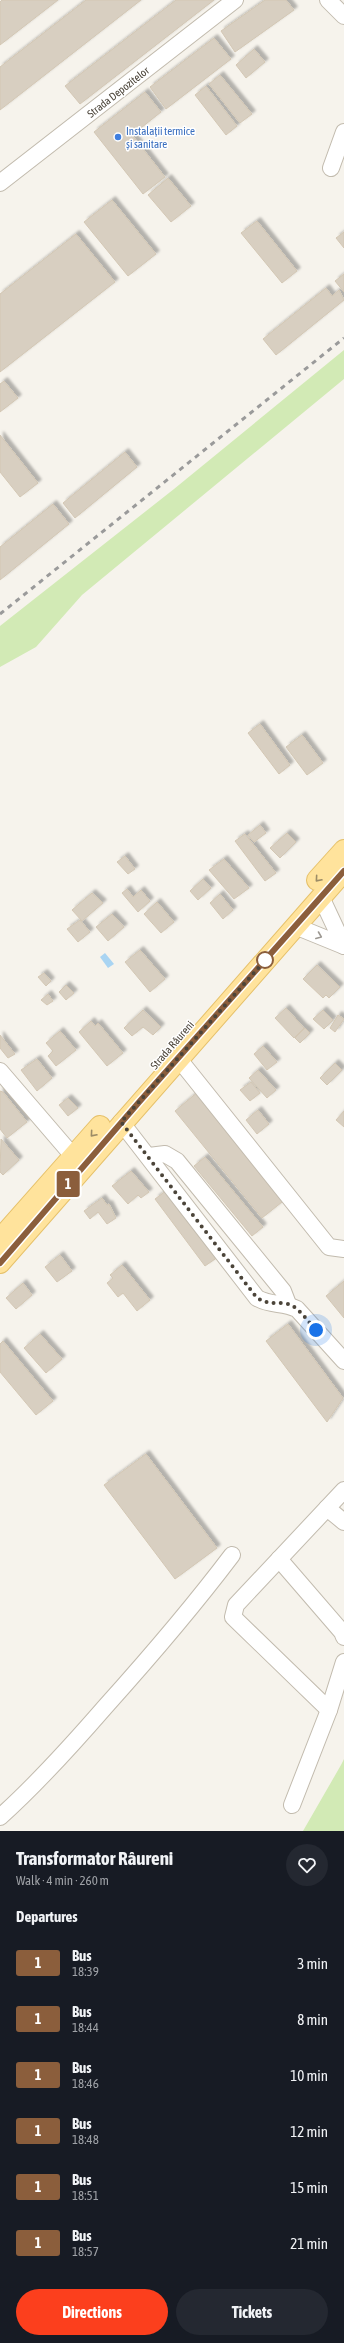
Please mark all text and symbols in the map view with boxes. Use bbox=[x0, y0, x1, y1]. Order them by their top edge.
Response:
street label: Strada Depozitelor bbox=[85, 64, 152, 120]
place label: Instalații termice și sanitare bbox=[126, 125, 195, 150]
marker: Instalații termice și sanitare bbox=[113, 132, 123, 142]
one-way arrow bbox=[316, 875, 323, 882]
one-way arrow bbox=[316, 932, 323, 940]
unlabelled marker bbox=[256, 951, 274, 969]
street label: Strada Râureni bbox=[148, 1018, 196, 1072]
one-way arrow bbox=[90, 1129, 97, 1137]
line badge: 1 bbox=[55, 1171, 81, 1197]
text: 1 bbox=[65, 1176, 71, 1192]
your location bbox=[306, 1320, 326, 1340]
button: heart bbox=[286, 1844, 328, 1886]
text: Transformator Râureni bbox=[16, 1847, 173, 1869]
text: Walk · 4 min · 260 m bbox=[16, 1873, 109, 1888]
text: Departures bbox=[16, 1908, 78, 1925]
text: Bus bbox=[72, 1947, 92, 1964]
text: 1 bbox=[35, 1955, 41, 1971]
text: 3 min bbox=[297, 1955, 328, 1972]
text: 18:39 bbox=[72, 1964, 99, 1979]
text: Bus bbox=[72, 2003, 92, 2020]
text: 1 bbox=[35, 2011, 41, 2027]
text: 8 min bbox=[297, 2011, 328, 2028]
text: 18:44 bbox=[72, 2020, 99, 2035]
text: Bus bbox=[72, 2059, 92, 2076]
text: 1 bbox=[35, 2067, 41, 2083]
text: 10 min bbox=[290, 2067, 328, 2084]
text: 18:46 bbox=[72, 2076, 99, 2091]
text: Bus bbox=[72, 2115, 92, 2132]
text: 1 bbox=[35, 2123, 41, 2139]
text: 12 min bbox=[290, 2123, 328, 2140]
text: 18:48 bbox=[72, 2132, 99, 2147]
text: Bus bbox=[72, 2171, 92, 2188]
text: 1 bbox=[35, 2179, 41, 2195]
text: 15 min bbox=[290, 2179, 328, 2196]
text: 18:51 bbox=[72, 2188, 99, 2203]
text: Bus bbox=[72, 2227, 92, 2244]
text: 1 bbox=[35, 2235, 41, 2251]
text: 21 min bbox=[290, 2235, 328, 2252]
text: 18:57 bbox=[72, 2244, 99, 2259]
button: Directions bbox=[16, 2289, 168, 2335]
button: Tickets bbox=[176, 2289, 328, 2335]

